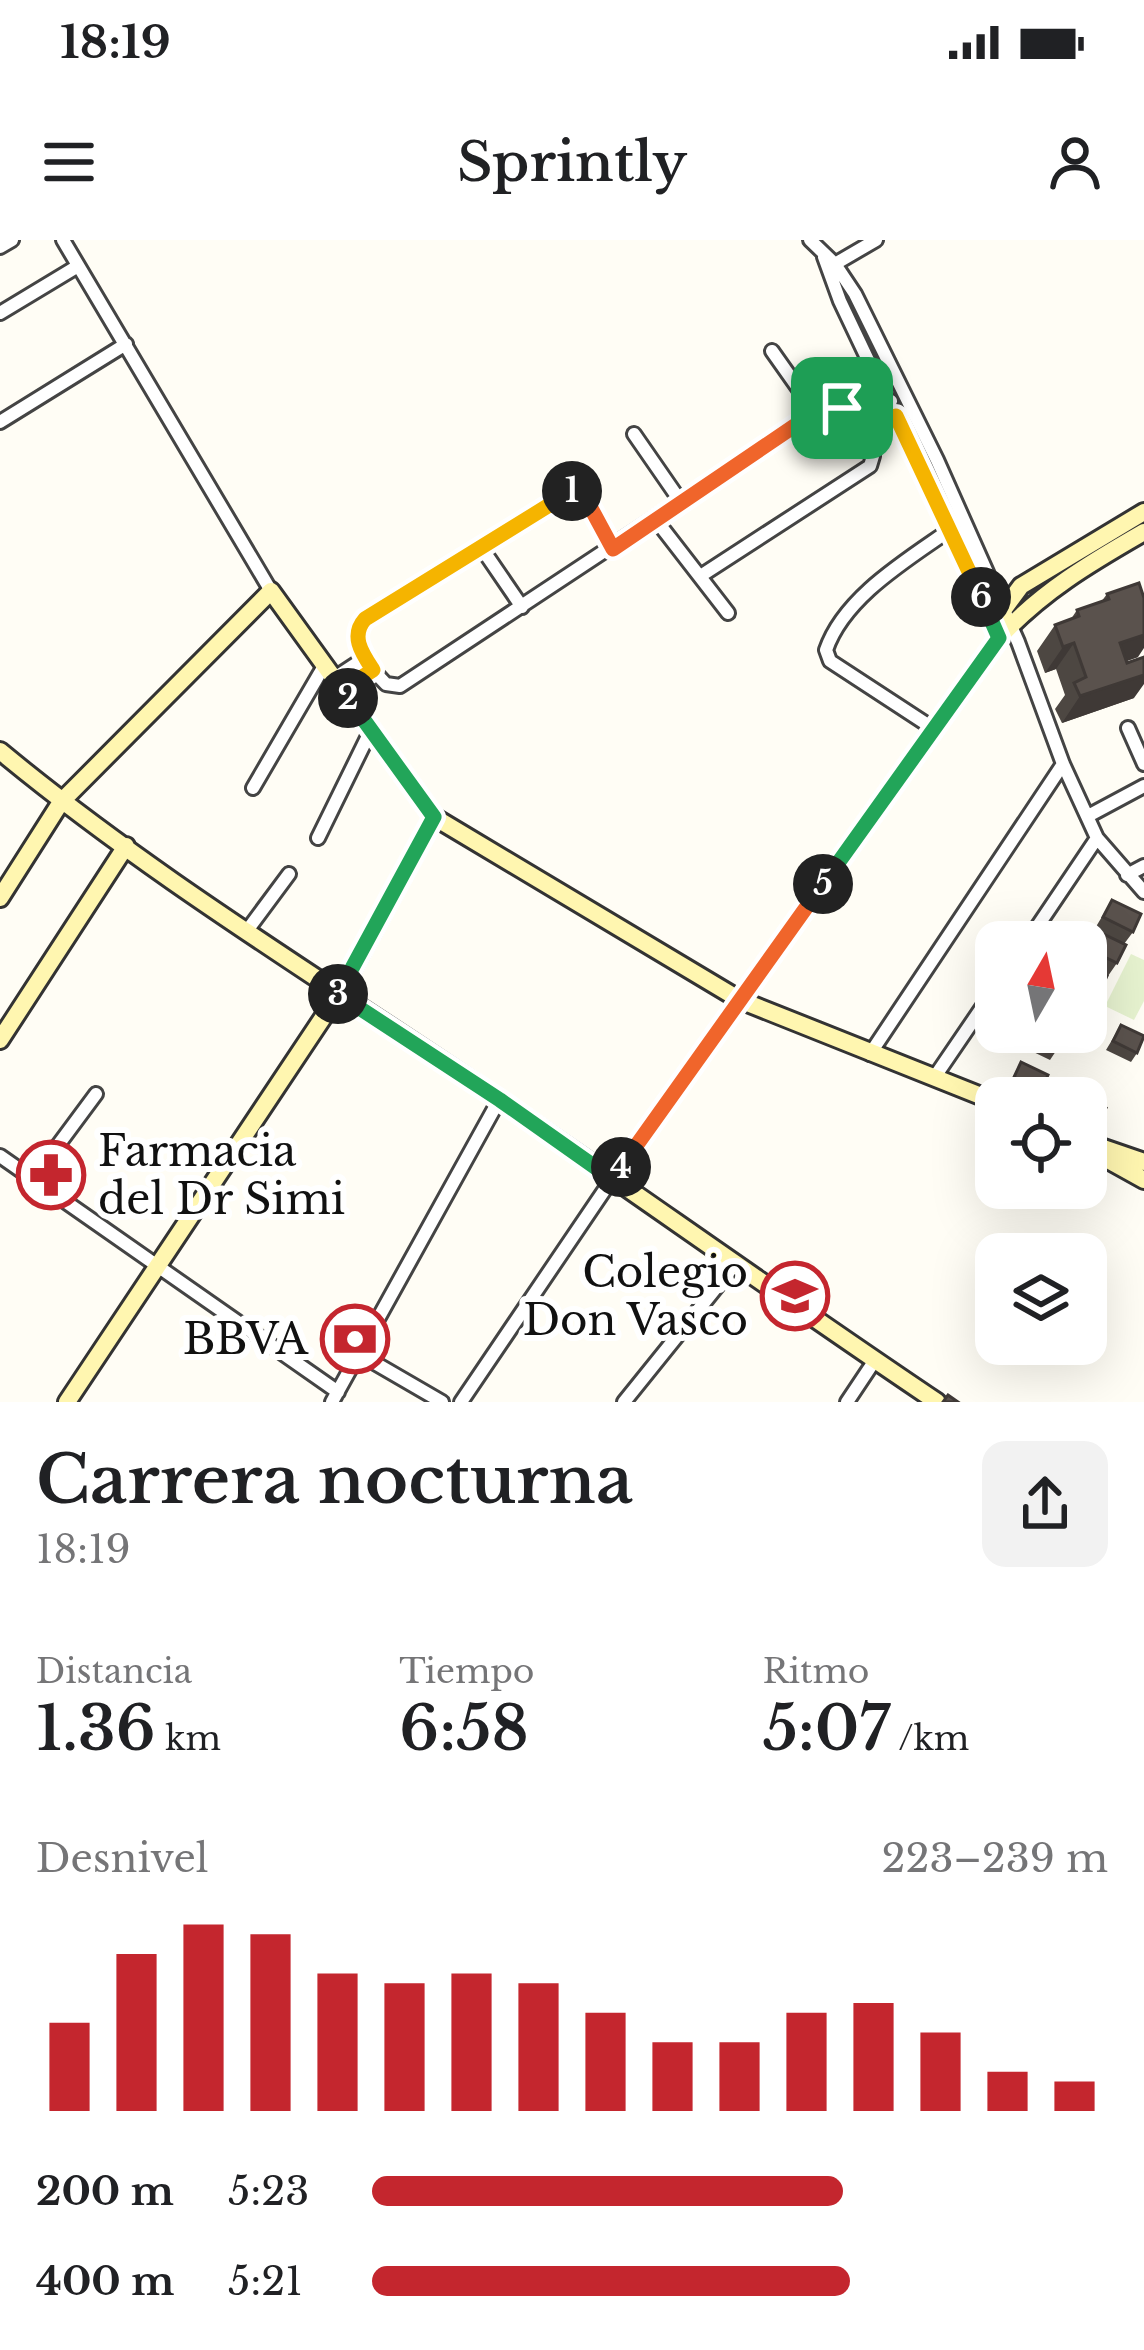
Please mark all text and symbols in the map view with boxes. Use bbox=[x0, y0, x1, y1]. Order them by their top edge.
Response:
text: 18:19 bbox=[60, 14, 171, 70]
icon: menu bbox=[36, 129, 102, 195]
text: Sprintly bbox=[457, 129, 687, 196]
icon: person bbox=[1042, 129, 1108, 195]
pin bbox=[791, 357, 893, 459]
icon: arrive bbox=[809, 375, 875, 441]
pin: 1 bbox=[542, 461, 602, 521]
text: 1 bbox=[565, 470, 579, 511]
pin: 6 bbox=[951, 567, 1011, 627]
text: 6 bbox=[970, 576, 992, 617]
pin: 2 bbox=[318, 668, 378, 728]
text: 2 bbox=[337, 677, 359, 718]
pin: 5 bbox=[793, 854, 853, 914]
text: 5 bbox=[813, 863, 833, 904]
north arrow bbox=[975, 921, 1107, 1053]
map controls bbox=[975, 921, 1107, 1365]
pin: 3 bbox=[308, 964, 368, 1024]
text: 3 bbox=[327, 973, 349, 1014]
button: locate bbox=[975, 1077, 1107, 1209]
place label: Farmacia del Dr Simi bbox=[98, 1125, 345, 1225]
pin: 4 bbox=[591, 1137, 651, 1197]
pharmacy icon: Farmacia del Dr Simi bbox=[16, 1140, 86, 1210]
text: 4 bbox=[610, 1146, 632, 1187]
button: layers bbox=[975, 1233, 1107, 1365]
place label: Colegio Don Vasco bbox=[523, 1246, 748, 1346]
school or university icon: Colegio Don Vasco bbox=[760, 1261, 830, 1331]
bank icon: BBVA bbox=[320, 1304, 390, 1374]
place label: BBVA bbox=[183, 1313, 309, 1365]
text: Carrera nocturna bbox=[36, 1439, 633, 1521]
button: share bbox=[982, 1441, 1108, 1567]
text: 18:19 bbox=[36, 1525, 131, 1574]
text: Distancia bbox=[36, 1651, 192, 1692]
text: Tiempo bbox=[399, 1651, 534, 1692]
text: Ritmo bbox=[763, 1651, 869, 1692]
text: 1.36 bbox=[36, 1692, 156, 1766]
text: 6:58 bbox=[399, 1692, 529, 1766]
text: 5:07 bbox=[763, 1692, 890, 1766]
text: km bbox=[156, 1718, 221, 1759]
text: /km bbox=[890, 1718, 969, 1759]
text: Desnivel bbox=[36, 1834, 208, 1883]
text: 223–239 m bbox=[882, 1834, 1108, 1883]
text: 200 m bbox=[36, 2167, 174, 2216]
text: 5:23 bbox=[228, 2167, 309, 2216]
text: 400 m bbox=[36, 2257, 174, 2306]
text: 5:21 bbox=[228, 2257, 303, 2306]

